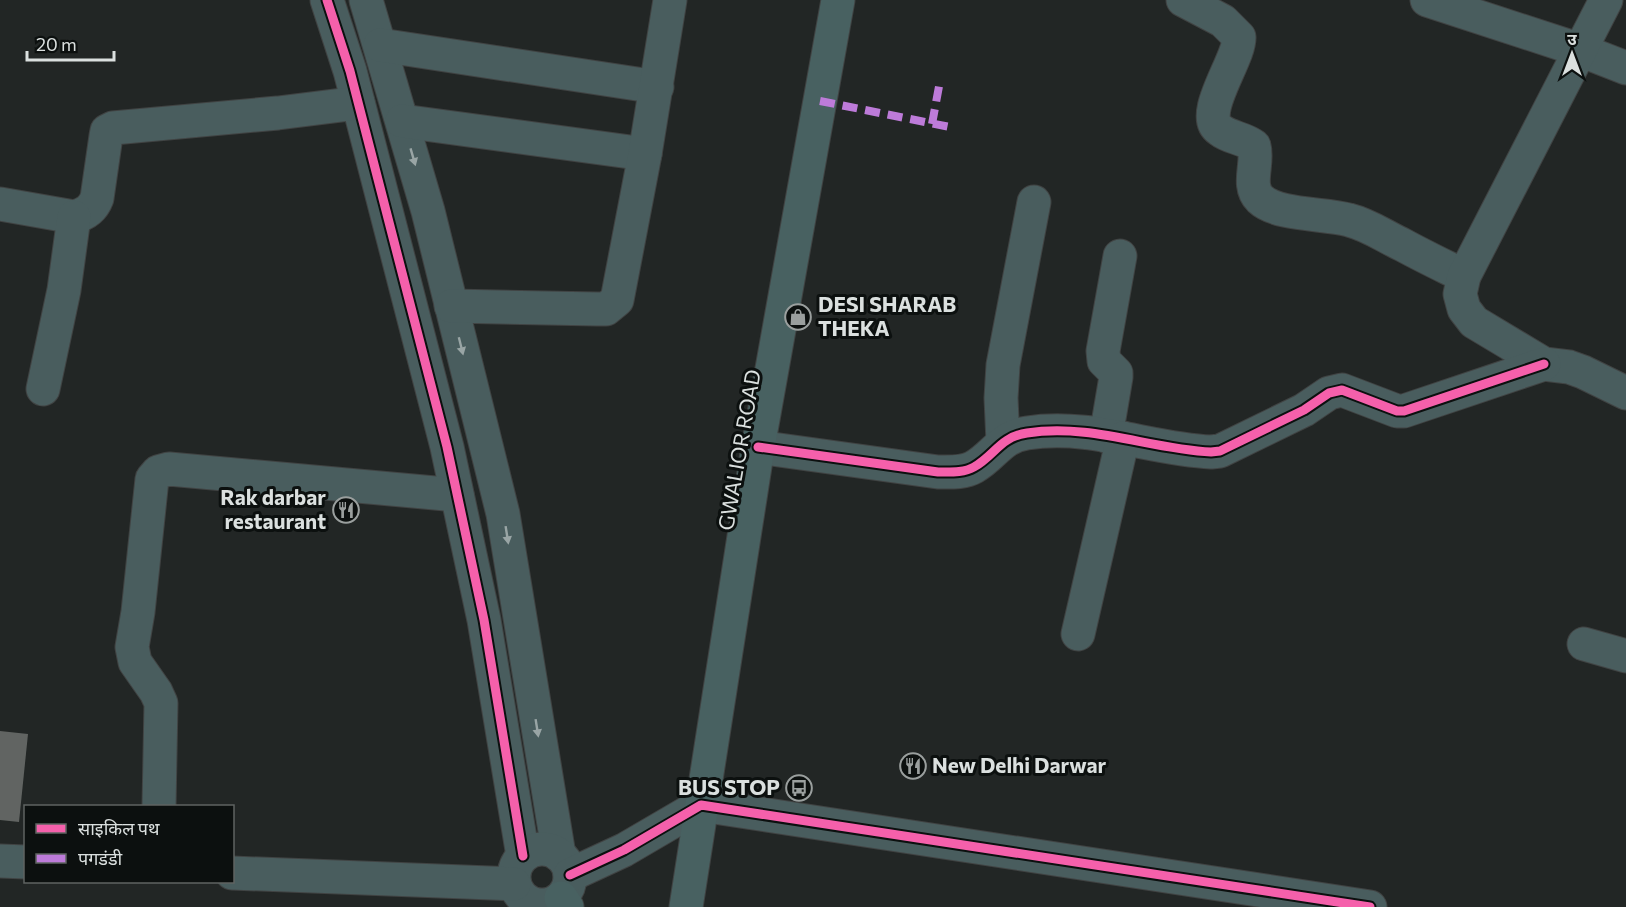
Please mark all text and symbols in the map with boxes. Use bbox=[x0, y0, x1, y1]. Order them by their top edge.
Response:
scale bar bbox=[27, 24, 114, 62]
north arrow bbox=[1542, 24, 1602, 84]
text: उ bbox=[1567, 29, 1577, 48]
text: 20 m bbox=[36, 33, 77, 55]
one-way arrow bbox=[408, 148, 418, 166]
place label: DESI SHARAB THEKA bbox=[818, 291, 956, 340]
shop icon: DESI SHARAB THEKA bbox=[783, 302, 813, 332]
one-way arrow bbox=[457, 336, 467, 355]
street label: GWALIOR ROAD bbox=[712, 367, 765, 532]
place label: Rak darbar restaurant bbox=[220, 484, 326, 533]
restaurant icon: Rak darbar restaurant bbox=[331, 495, 361, 525]
one-way arrow bbox=[502, 526, 511, 545]
one-way arrow bbox=[533, 718, 542, 737]
restaurant icon: New Delhi Darwar bbox=[898, 751, 928, 781]
place label: New Delhi Darwar bbox=[932, 752, 1107, 777]
bus stop icon: BUS STOP bbox=[784, 773, 814, 803]
place label: BUS STOP bbox=[678, 774, 780, 799]
legend bbox=[24, 805, 234, 883]
text: साइकिल पथ bbox=[78, 817, 160, 839]
text: पगडंडी bbox=[78, 847, 123, 869]

